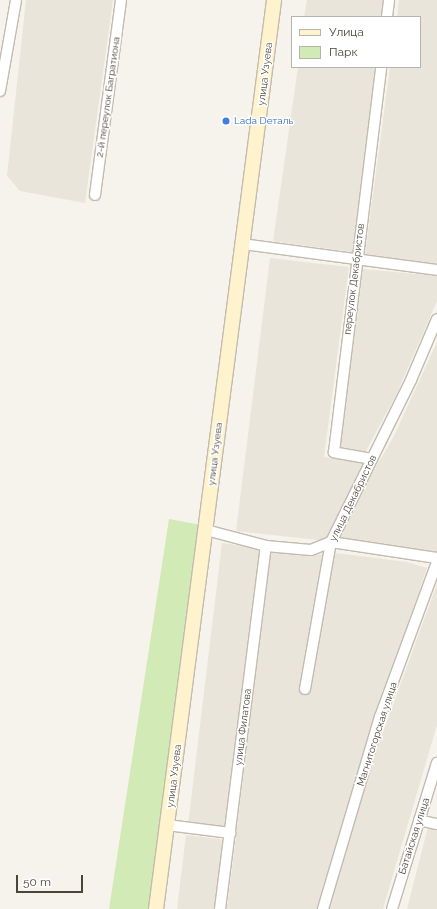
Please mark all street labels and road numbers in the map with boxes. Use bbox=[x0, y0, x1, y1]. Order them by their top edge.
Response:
street label: 2-й переулок Багратиона bbox=[94, 36, 122, 158]
street label: улица Узуева bbox=[255, 42, 275, 106]
street label: переулок Декабристов bbox=[341, 223, 367, 335]
street label: улица Узуева bbox=[205, 422, 225, 486]
street label: улица Декабристов bbox=[327, 453, 379, 543]
street label: Магнитогорская улица bbox=[354, 680, 400, 788]
street label: улица Филатова bbox=[232, 688, 254, 766]
street label: улица Узуева bbox=[164, 744, 184, 808]
street label: Батайская улица bbox=[396, 796, 432, 876]

